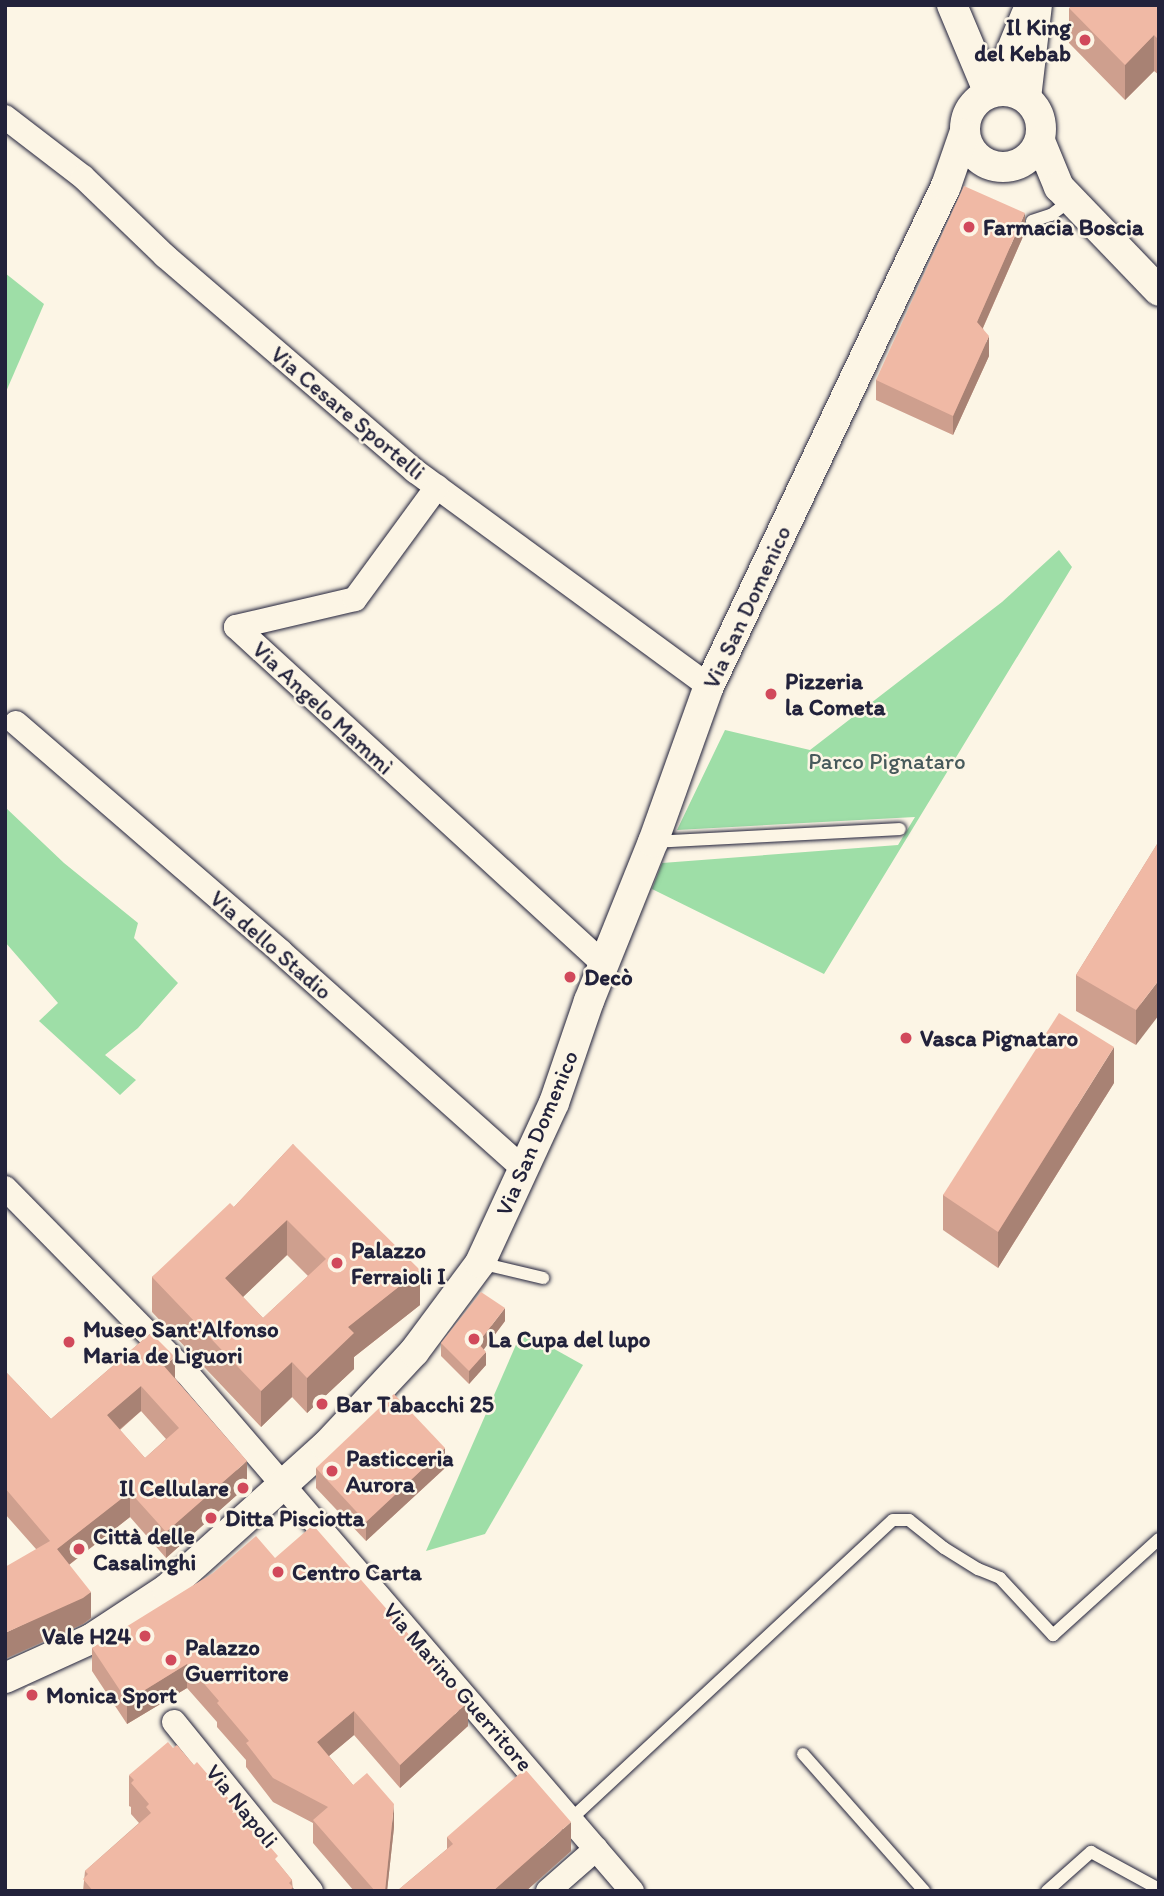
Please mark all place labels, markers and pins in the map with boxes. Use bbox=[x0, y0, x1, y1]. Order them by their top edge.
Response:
place label: Il King del Kebab bbox=[975, 13, 1071, 67]
marker: Il King del Kebab bbox=[1077, 32, 1093, 48]
place label: Farmacia Boscia bbox=[983, 213, 1144, 241]
marker: Farmacia Boscia bbox=[961, 219, 977, 235]
place label: Pizzeria la Cometa bbox=[785, 667, 886, 721]
marker: Pizzeria la Cometa bbox=[763, 686, 779, 702]
place label: Decò bbox=[584, 963, 633, 991]
marker: Decò bbox=[562, 969, 578, 985]
place label: Vasca Pignataro bbox=[920, 1024, 1078, 1052]
marker: Vasca Pignataro bbox=[898, 1030, 914, 1046]
place label: Palazzo Ferraioli I bbox=[351, 1236, 446, 1290]
marker: Palazzo Ferraioli I bbox=[329, 1255, 345, 1271]
place label: Museo Sant'Alfonso Maria de Liguori bbox=[83, 1315, 278, 1369]
place label: La Cupa del lupo bbox=[488, 1325, 650, 1353]
marker: La Cupa del lupo bbox=[466, 1331, 482, 1347]
marker: Museo Sant'Alfonso Maria de Liguori bbox=[61, 1334, 77, 1350]
place label: Bar Tabacchi 25 bbox=[336, 1390, 492, 1418]
marker: Bar Tabacchi 25 bbox=[314, 1396, 330, 1412]
place label: Pasticceria Aurora bbox=[346, 1444, 454, 1498]
marker: Pasticceria Aurora bbox=[324, 1463, 340, 1479]
place label: Il Cellulare bbox=[119, 1474, 229, 1502]
marker: Il Cellulare bbox=[235, 1480, 251, 1496]
place label: Ditta Pisciotta bbox=[225, 1504, 365, 1532]
marker: Ditta Pisciotta bbox=[203, 1510, 219, 1526]
place label: Città delle Casalinghi bbox=[93, 1522, 196, 1576]
marker: Città delle Casalinghi bbox=[71, 1541, 87, 1557]
place label: Centro Carta bbox=[292, 1558, 421, 1586]
marker: Centro Carta bbox=[270, 1564, 286, 1580]
place label: Vale H24 bbox=[42, 1622, 131, 1650]
marker: Vale H24 bbox=[137, 1628, 153, 1644]
place label: Palazzo Guerritore bbox=[185, 1633, 289, 1687]
marker: Palazzo Guerritore bbox=[163, 1652, 179, 1668]
place label: Monica Sport bbox=[46, 1681, 177, 1709]
marker: Monica Sport bbox=[24, 1687, 40, 1703]

